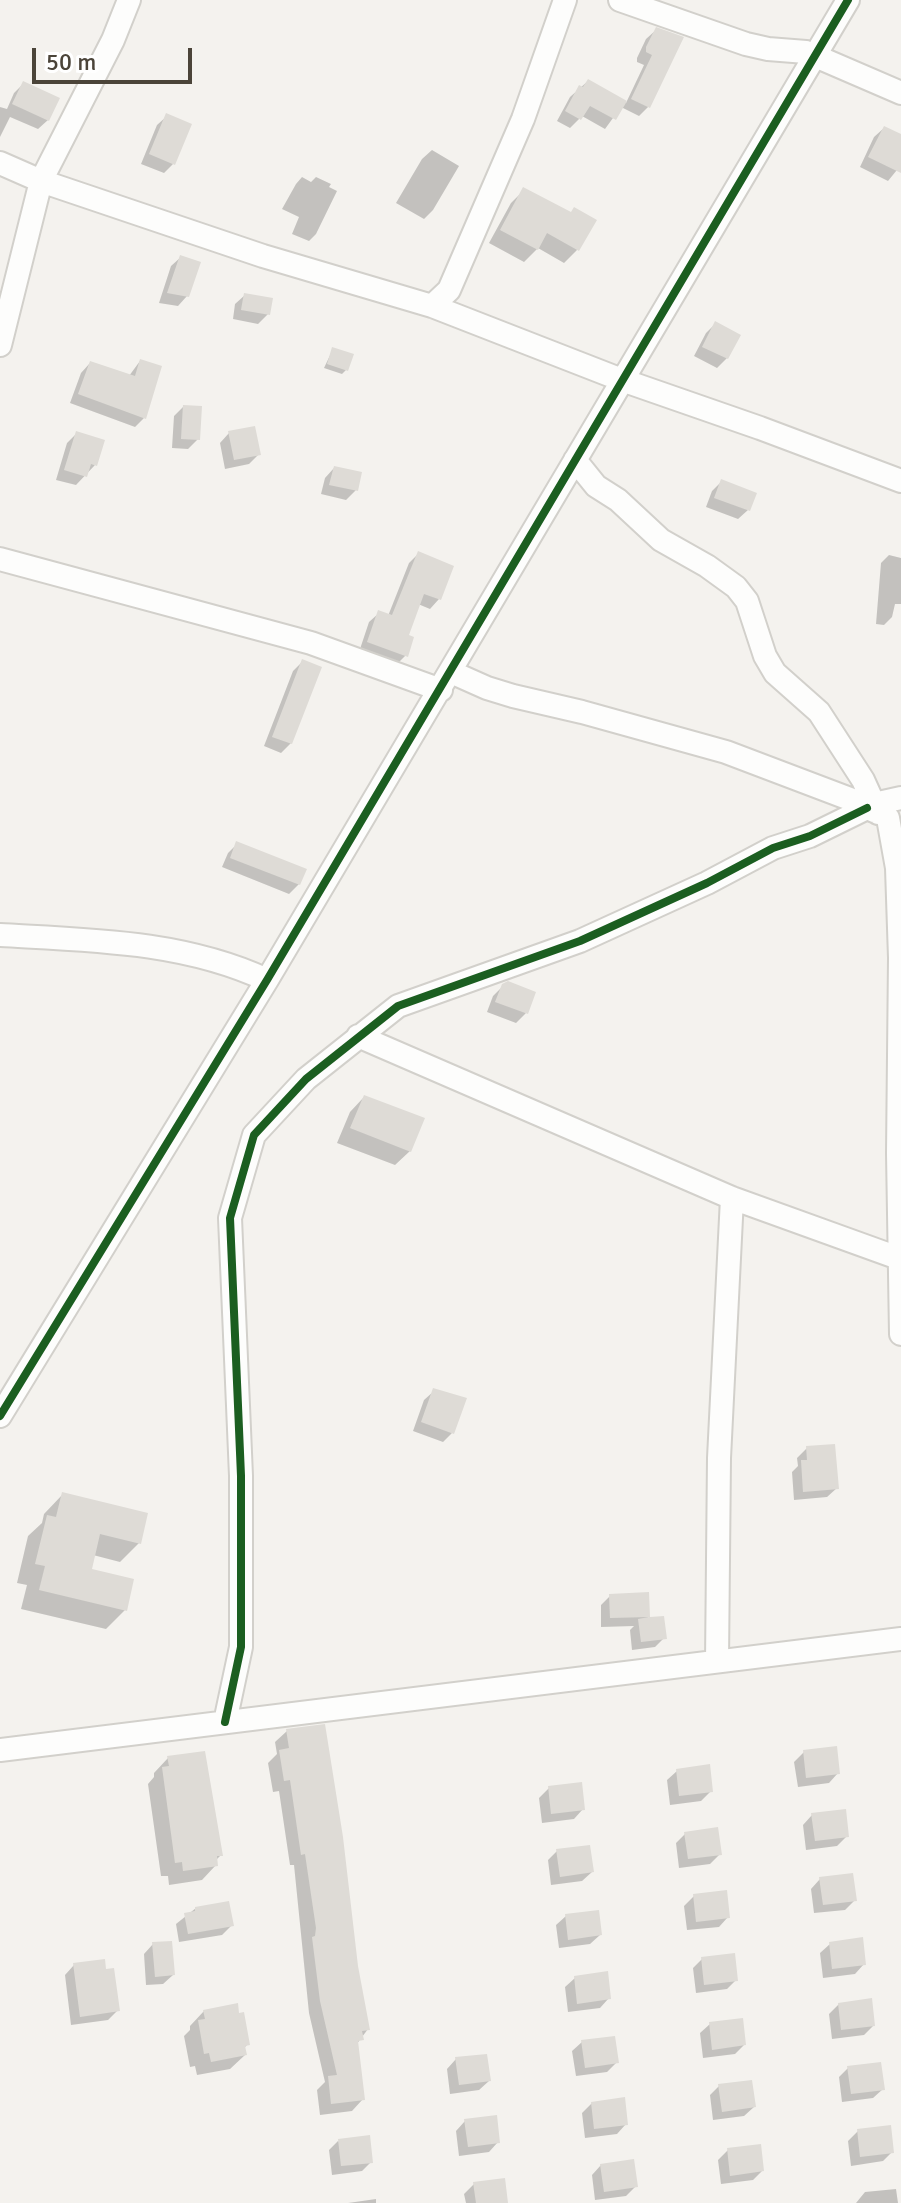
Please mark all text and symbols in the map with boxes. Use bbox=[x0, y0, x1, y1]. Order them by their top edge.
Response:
scale bar bbox=[36, 32, 196, 82]
text: 50 m bbox=[46, 47, 96, 77]

